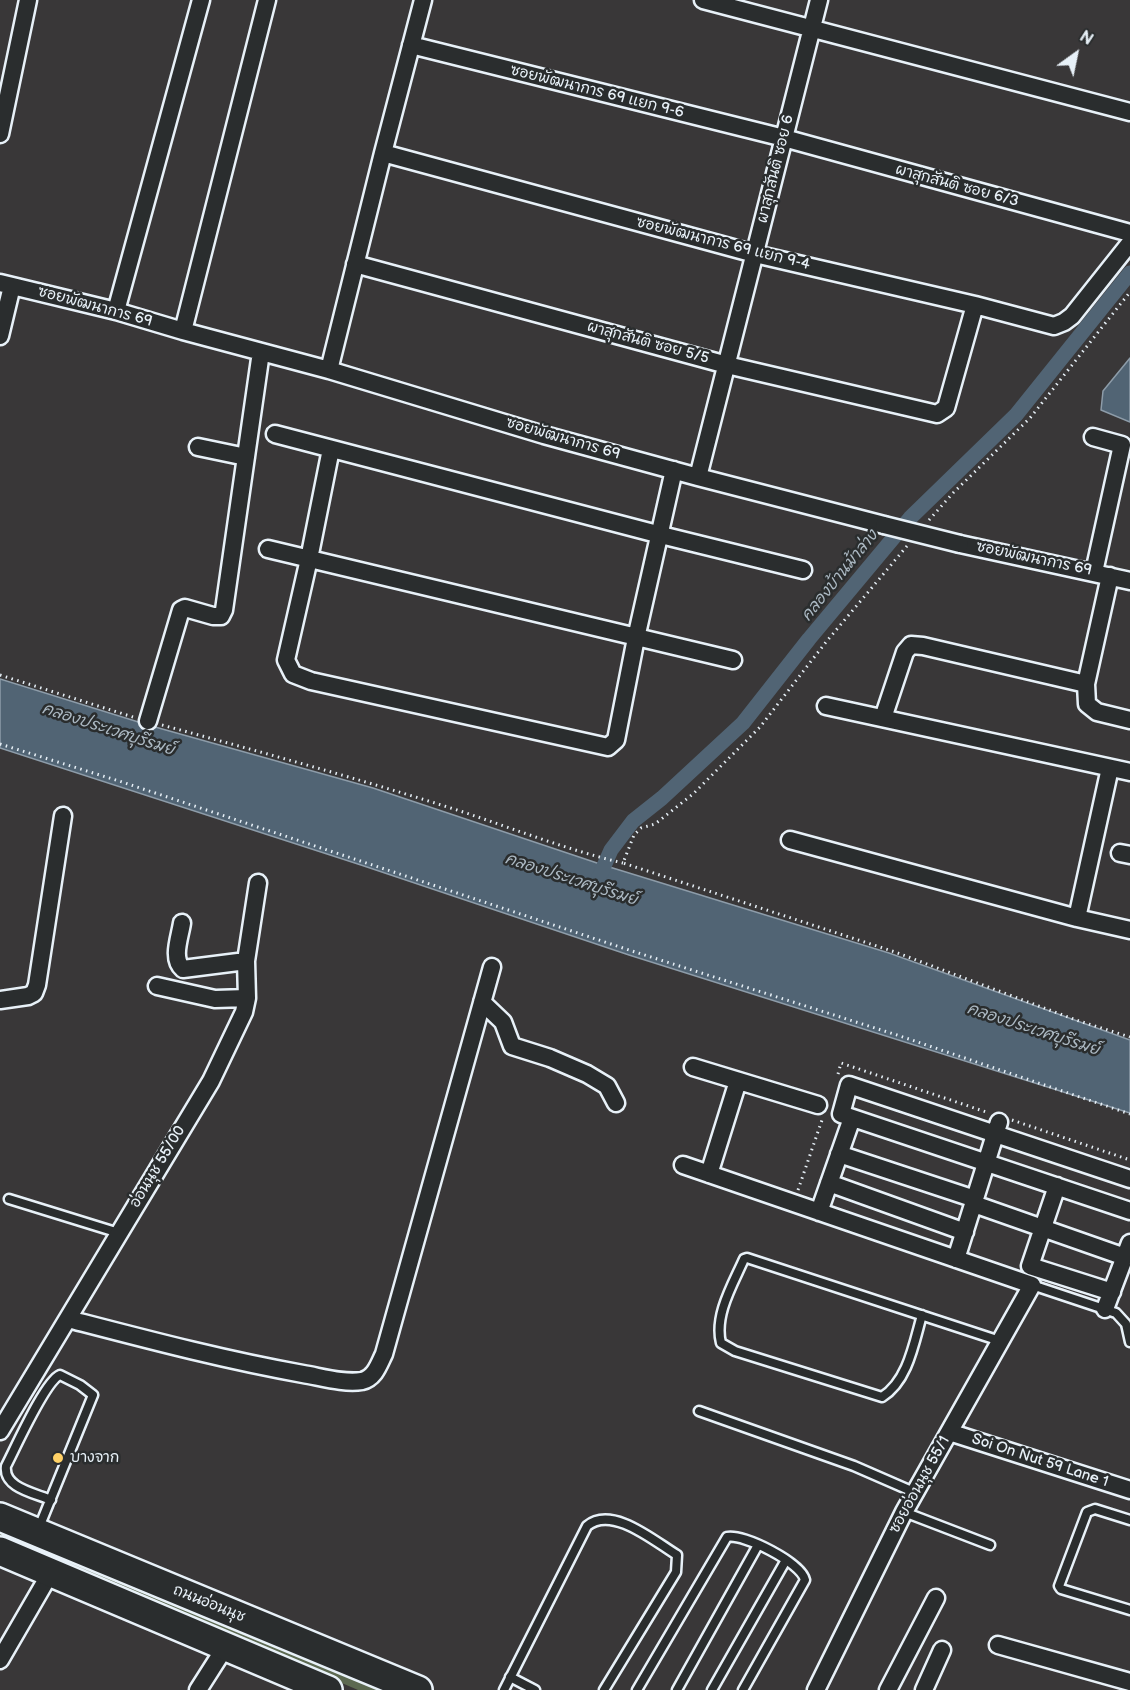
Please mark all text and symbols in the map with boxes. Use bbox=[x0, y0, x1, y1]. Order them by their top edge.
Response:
north arrow bbox=[1046, 24, 1106, 84]
text: N bbox=[1076, 27, 1096, 50]
street label: ซอยพัฒนาการ 69 แยก 9-6 bbox=[508, 62, 686, 122]
street label: ผาสุกสันติ ซอย 6 bbox=[754, 113, 798, 225]
street label: ผาสุกสันติ ซอย 6/3 bbox=[893, 161, 1021, 211]
street label: ซอยพัฒนาการ 69 แยก 9-4 bbox=[634, 214, 812, 274]
street label: ซอยพัฒนาการ 69 bbox=[36, 283, 154, 331]
street label: ผาสุกสันติ ซอย 5/5 bbox=[585, 318, 711, 368]
street label: ซอยพัฒนาการ 69 bbox=[504, 414, 622, 464]
water label: คลองบ้านม้าล่าง bbox=[798, 527, 882, 625]
street label: ซอยพัฒนาการ 69 bbox=[974, 538, 1094, 580]
water label: คลองประเวศบุรีรมย์ bbox=[40, 700, 176, 760]
water label: คลองประเวศบุรีรมย์ bbox=[503, 850, 639, 910]
water label: คลองประเวศบุรีรมย์ bbox=[965, 1000, 1101, 1060]
street label: อ่อนนุช 55/00 bbox=[127, 1123, 189, 1211]
street label: Soi On Nut 59 Lane 1 bbox=[969, 1430, 1111, 1492]
street label: ซอยอ่อนนุช 55/1 bbox=[886, 1433, 954, 1537]
place label: บางจาก bbox=[70, 1449, 119, 1467]
marker: บางจาก bbox=[51, 1451, 65, 1465]
street label: ถนนอ่อนนุช bbox=[170, 1581, 248, 1627]

